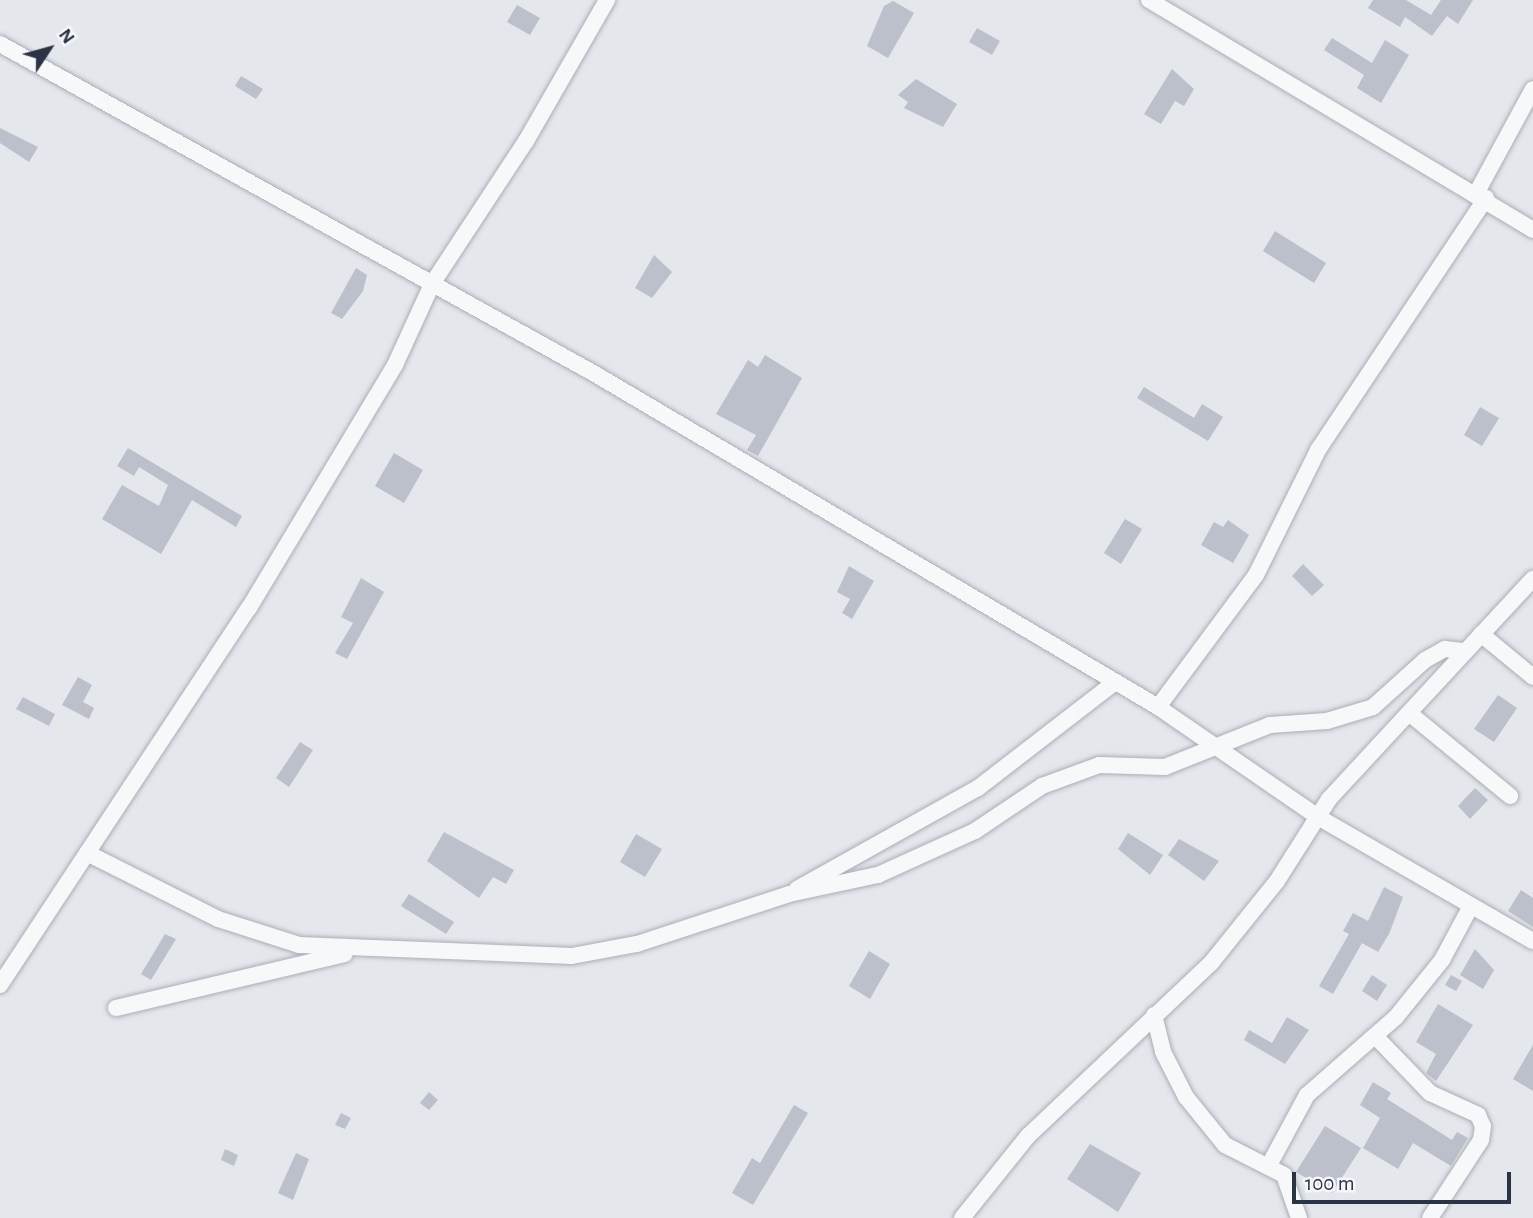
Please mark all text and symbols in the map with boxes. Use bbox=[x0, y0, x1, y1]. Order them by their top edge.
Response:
north arrow bbox=[14, 14, 84, 84]
text: N bbox=[55, 25, 78, 47]
scale bar bbox=[1295, 1158, 1514, 1202]
text: 100 m bbox=[1305, 1173, 1355, 1194]

